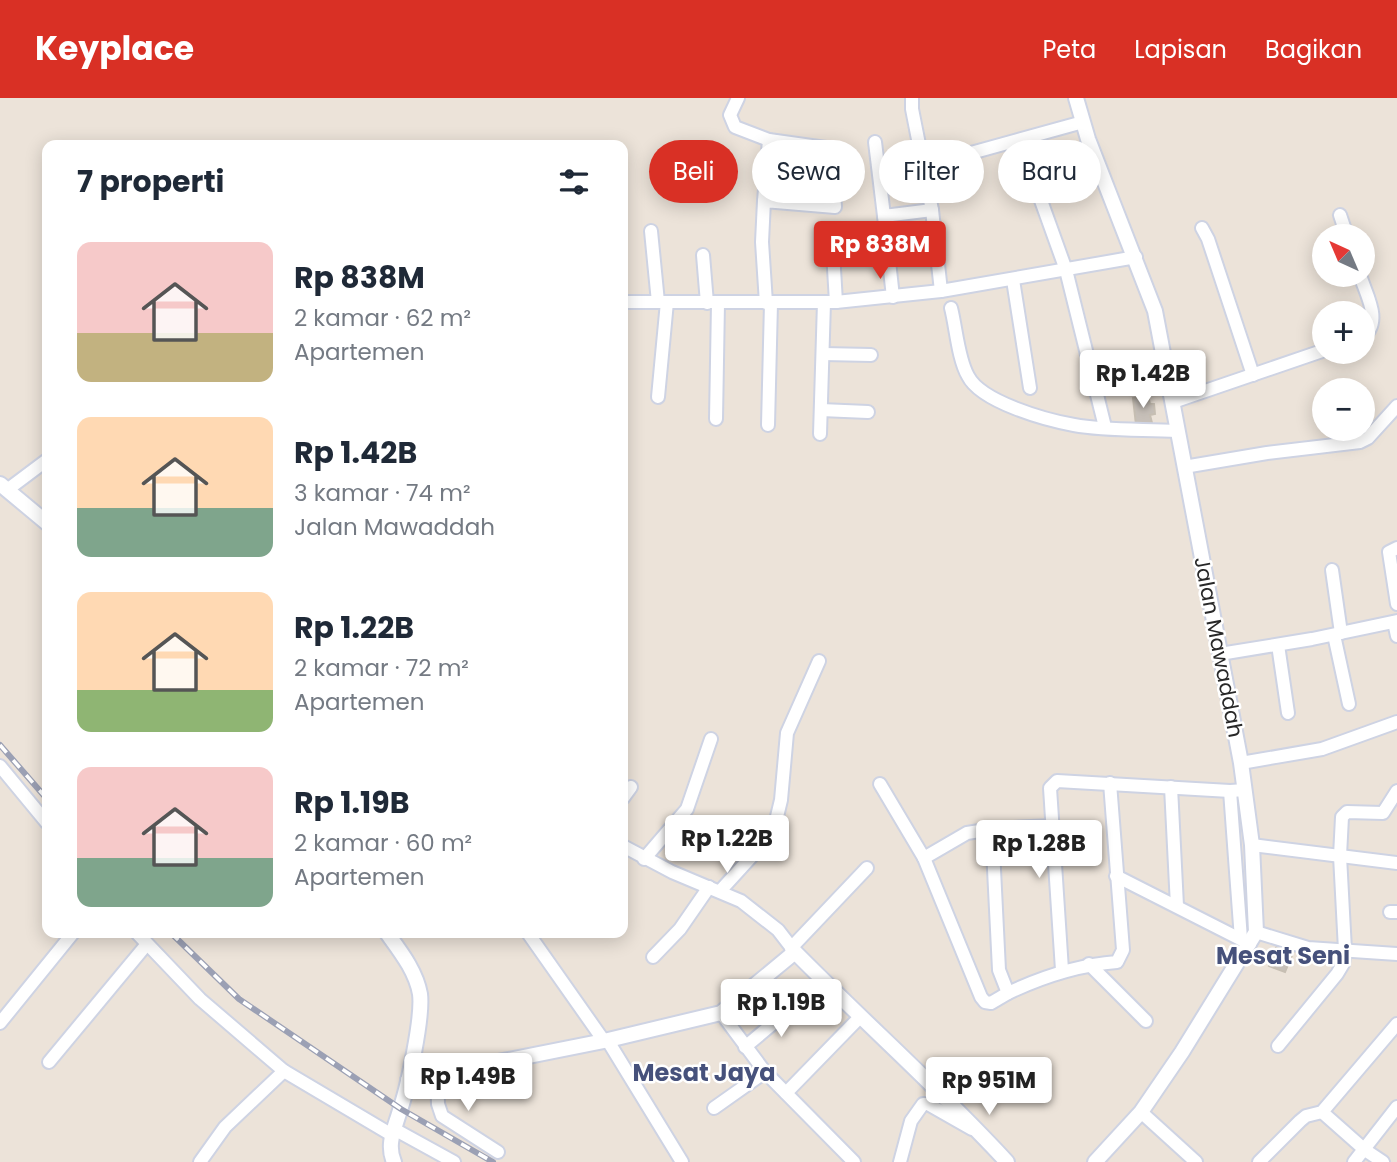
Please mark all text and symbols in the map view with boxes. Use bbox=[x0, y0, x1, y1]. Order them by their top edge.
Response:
text: Keyplace bbox=[35, 25, 194, 72]
text: Peta bbox=[1042, 33, 1096, 66]
text: Lapisan bbox=[1134, 33, 1227, 66]
text: Bagikan bbox=[1265, 33, 1362, 66]
chip: Beli bbox=[649, 140, 738, 203]
chip: Sewa bbox=[752, 140, 865, 203]
chip: Filter bbox=[879, 140, 984, 203]
chip: Baru bbox=[998, 140, 1101, 203]
text: 7 properti bbox=[77, 160, 224, 203]
icon: filters bbox=[555, 163, 593, 201]
pin: Rp 838M bbox=[815, 222, 945, 281]
north arrow bbox=[1312, 224, 1376, 287]
map controls bbox=[1312, 224, 1375, 441]
text: Rp 838M bbox=[830, 228, 930, 260]
text: Rp 838M bbox=[294, 256, 425, 299]
icon: home bbox=[133, 270, 217, 354]
button: + bbox=[1312, 301, 1375, 364]
text: 2 kamar · 62 m² bbox=[294, 302, 471, 334]
text: Apartemen bbox=[294, 336, 424, 368]
pin: Rp 1.42B bbox=[1071, 350, 1215, 410]
text: Rp 1.42B bbox=[1096, 357, 1190, 389]
button: − bbox=[1312, 378, 1375, 441]
text: Rp 1.42B bbox=[294, 431, 417, 474]
icon: home bbox=[133, 445, 217, 529]
text: 3 kamar · 74 m² bbox=[294, 477, 471, 509]
text: Jalan Mawaddah bbox=[294, 511, 495, 543]
street label: Jalan Mawaddah bbox=[1187, 554, 1251, 740]
text: Rp 1.22B bbox=[294, 606, 414, 649]
icon: home bbox=[133, 620, 217, 704]
text: 2 kamar · 72 m² bbox=[294, 652, 469, 684]
text: Apartemen bbox=[294, 686, 424, 718]
text: Rp 1.19B bbox=[294, 781, 410, 824]
icon: home bbox=[133, 795, 217, 879]
pin: Rp 1.22B bbox=[655, 816, 799, 875]
pin: Rp 1.28B bbox=[967, 820, 1111, 880]
text: Rp 1.22B bbox=[681, 822, 773, 854]
text: 2 kamar · 60 m² bbox=[294, 827, 472, 859]
text: Rp 1.28B bbox=[992, 827, 1086, 859]
text: Apartemen bbox=[294, 861, 424, 893]
district label: Mesat Seni bbox=[1216, 939, 1350, 972]
pin: Rp 1.19B bbox=[709, 979, 853, 1039]
text: Rp 1.19B bbox=[737, 986, 825, 1018]
pin: Rp 1.49B bbox=[396, 1054, 540, 1113]
district label: Mesat Jaya bbox=[633, 1056, 775, 1089]
pin: Rp 951M bbox=[924, 1058, 1054, 1117]
text: Rp 1.49B bbox=[420, 1060, 516, 1092]
text: Rp 951M bbox=[942, 1064, 1036, 1096]

